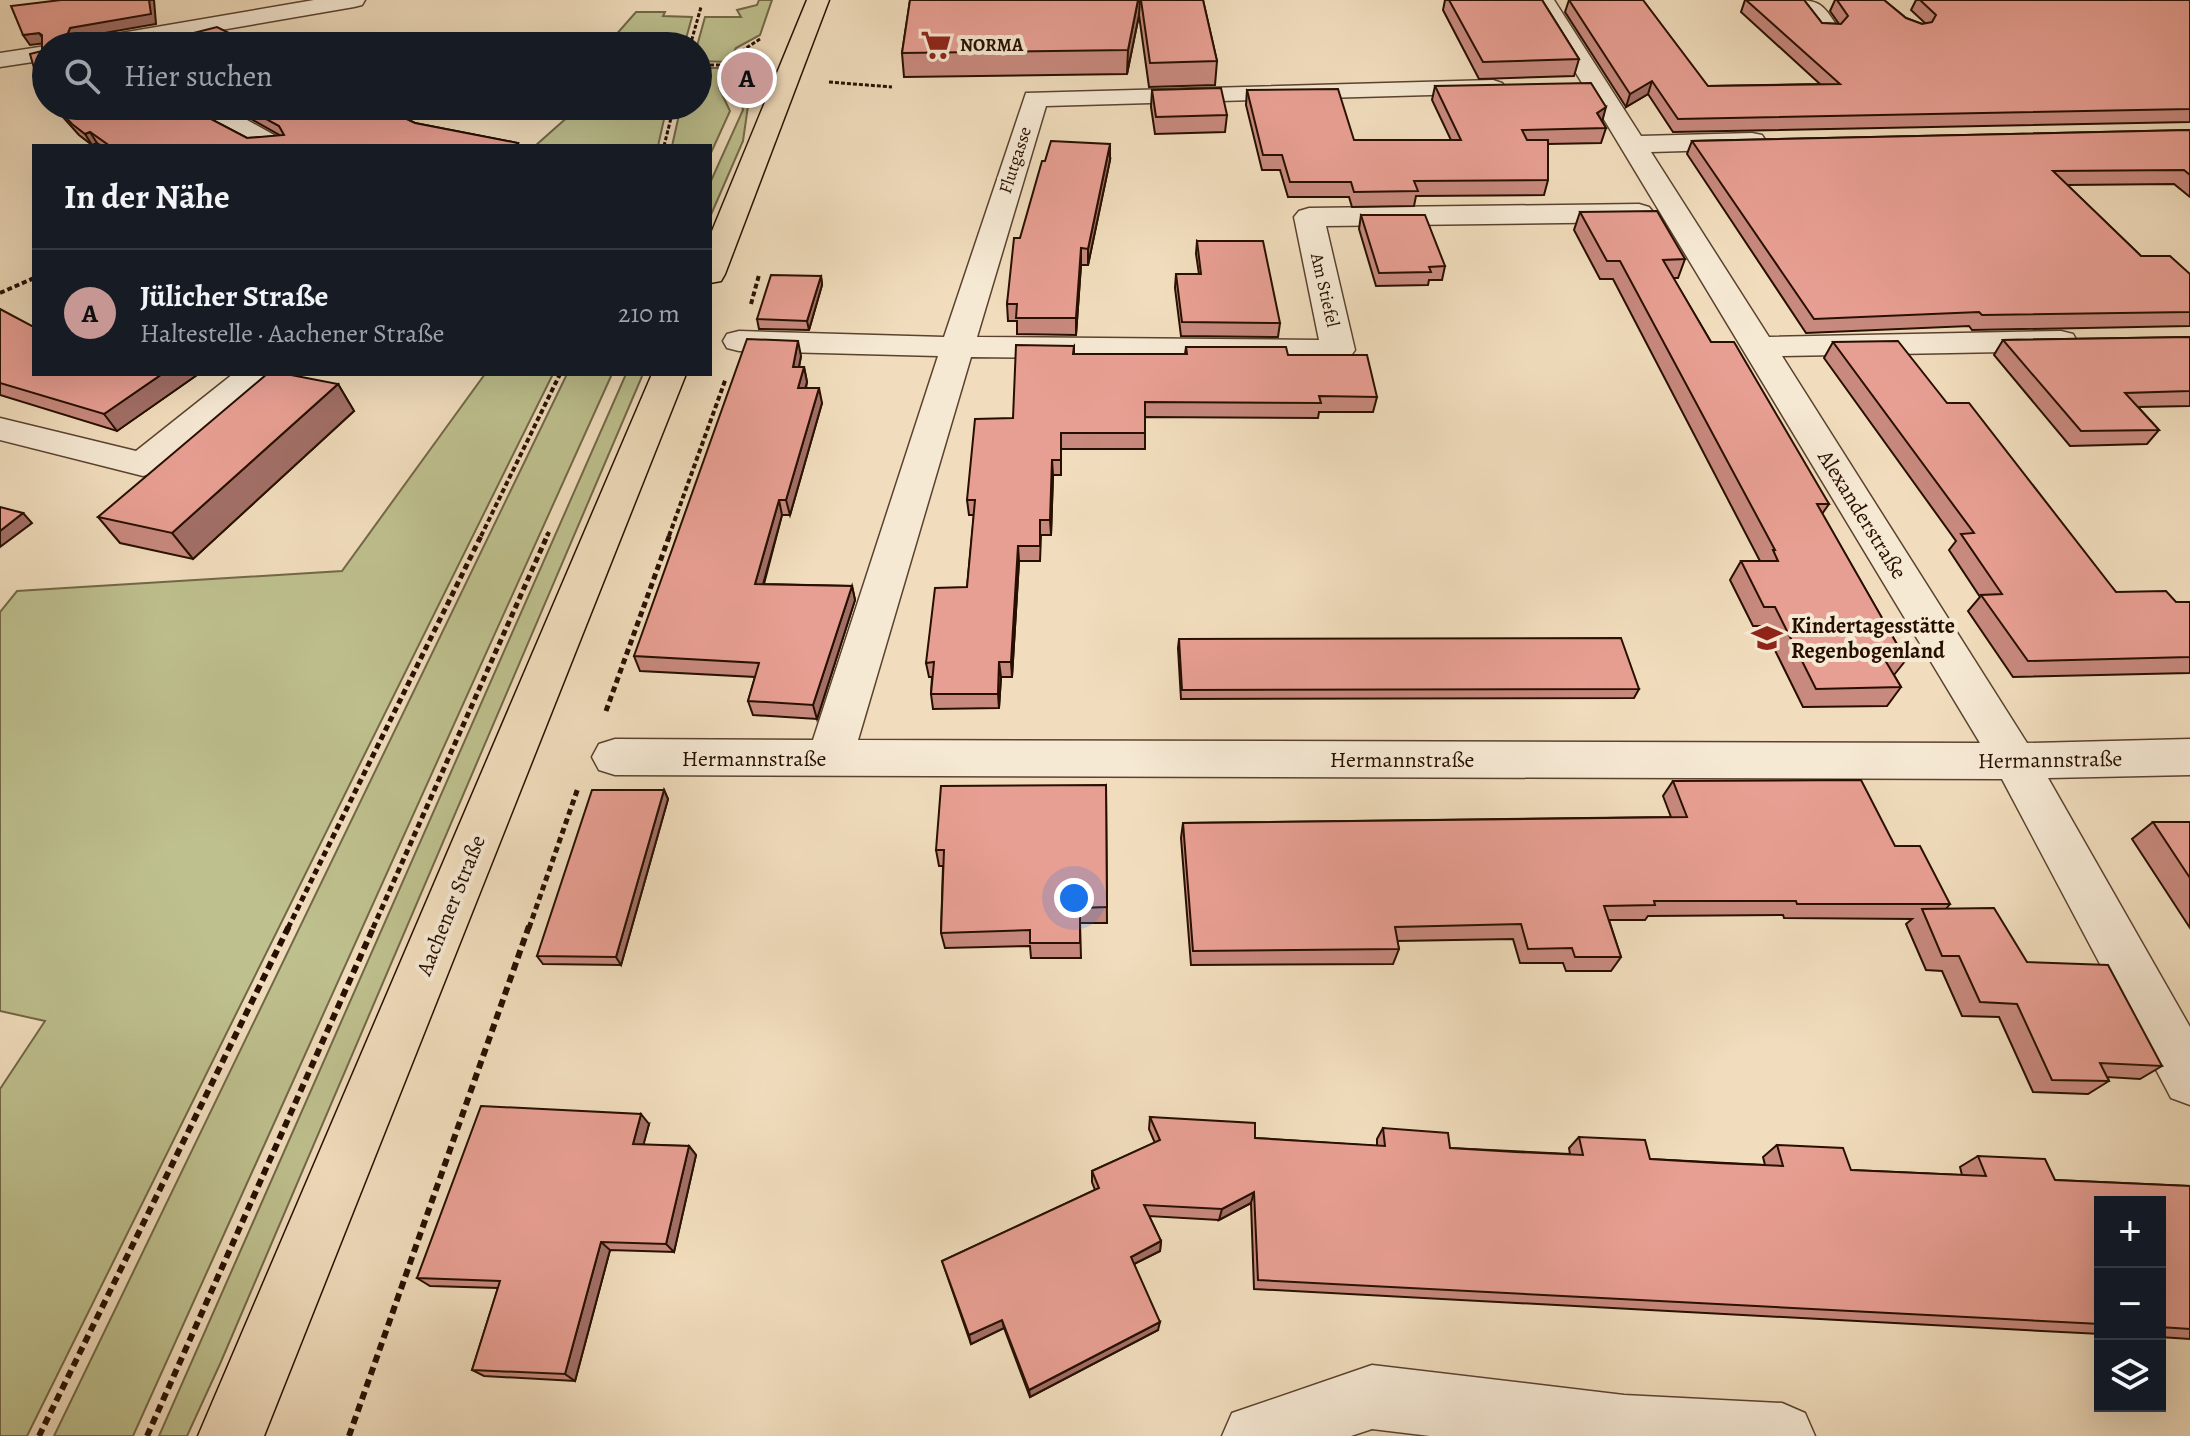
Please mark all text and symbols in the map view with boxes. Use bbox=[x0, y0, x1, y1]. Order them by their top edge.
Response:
supermarket icon: NORMA bbox=[919, 28, 953, 62]
search box bbox=[32, 32, 712, 120]
place label: NORMA bbox=[960, 33, 1024, 57]
pin: A bbox=[721, 48, 773, 108]
icon: search bbox=[60, 54, 104, 98]
text: Hier suchen bbox=[124, 56, 273, 96]
street label: Flutgasse bbox=[993, 123, 1037, 197]
text: In der Nähe bbox=[64, 173, 230, 220]
street label: Am Stiefel bbox=[1305, 250, 1345, 330]
text: Jülicher Straße bbox=[140, 276, 328, 316]
text: A bbox=[82, 296, 98, 331]
text: 210 m bbox=[618, 296, 680, 331]
text: Haltestelle · Aachener Straße bbox=[140, 316, 444, 351]
street label: Alexanderstraße bbox=[1810, 443, 1914, 585]
place label: Kindertagesstätte Regenbogenland bbox=[1791, 611, 1955, 666]
school or university icon: Kindertagesstätte Regenbogenland bbox=[1750, 621, 1784, 655]
street label: Hermannstraße bbox=[682, 744, 826, 774]
street label: Hermannstraße bbox=[1978, 744, 2123, 776]
street label: Hermannstraße bbox=[1330, 745, 1474, 775]
street label: Aachener Straße bbox=[409, 831, 493, 981]
your location bbox=[1054, 878, 1094, 918]
map controls bbox=[2094, 1196, 2166, 1412]
button: + bbox=[2094, 1196, 2166, 1268]
button: − bbox=[2094, 1268, 2166, 1340]
button: layers bbox=[2094, 1340, 2166, 1412]

